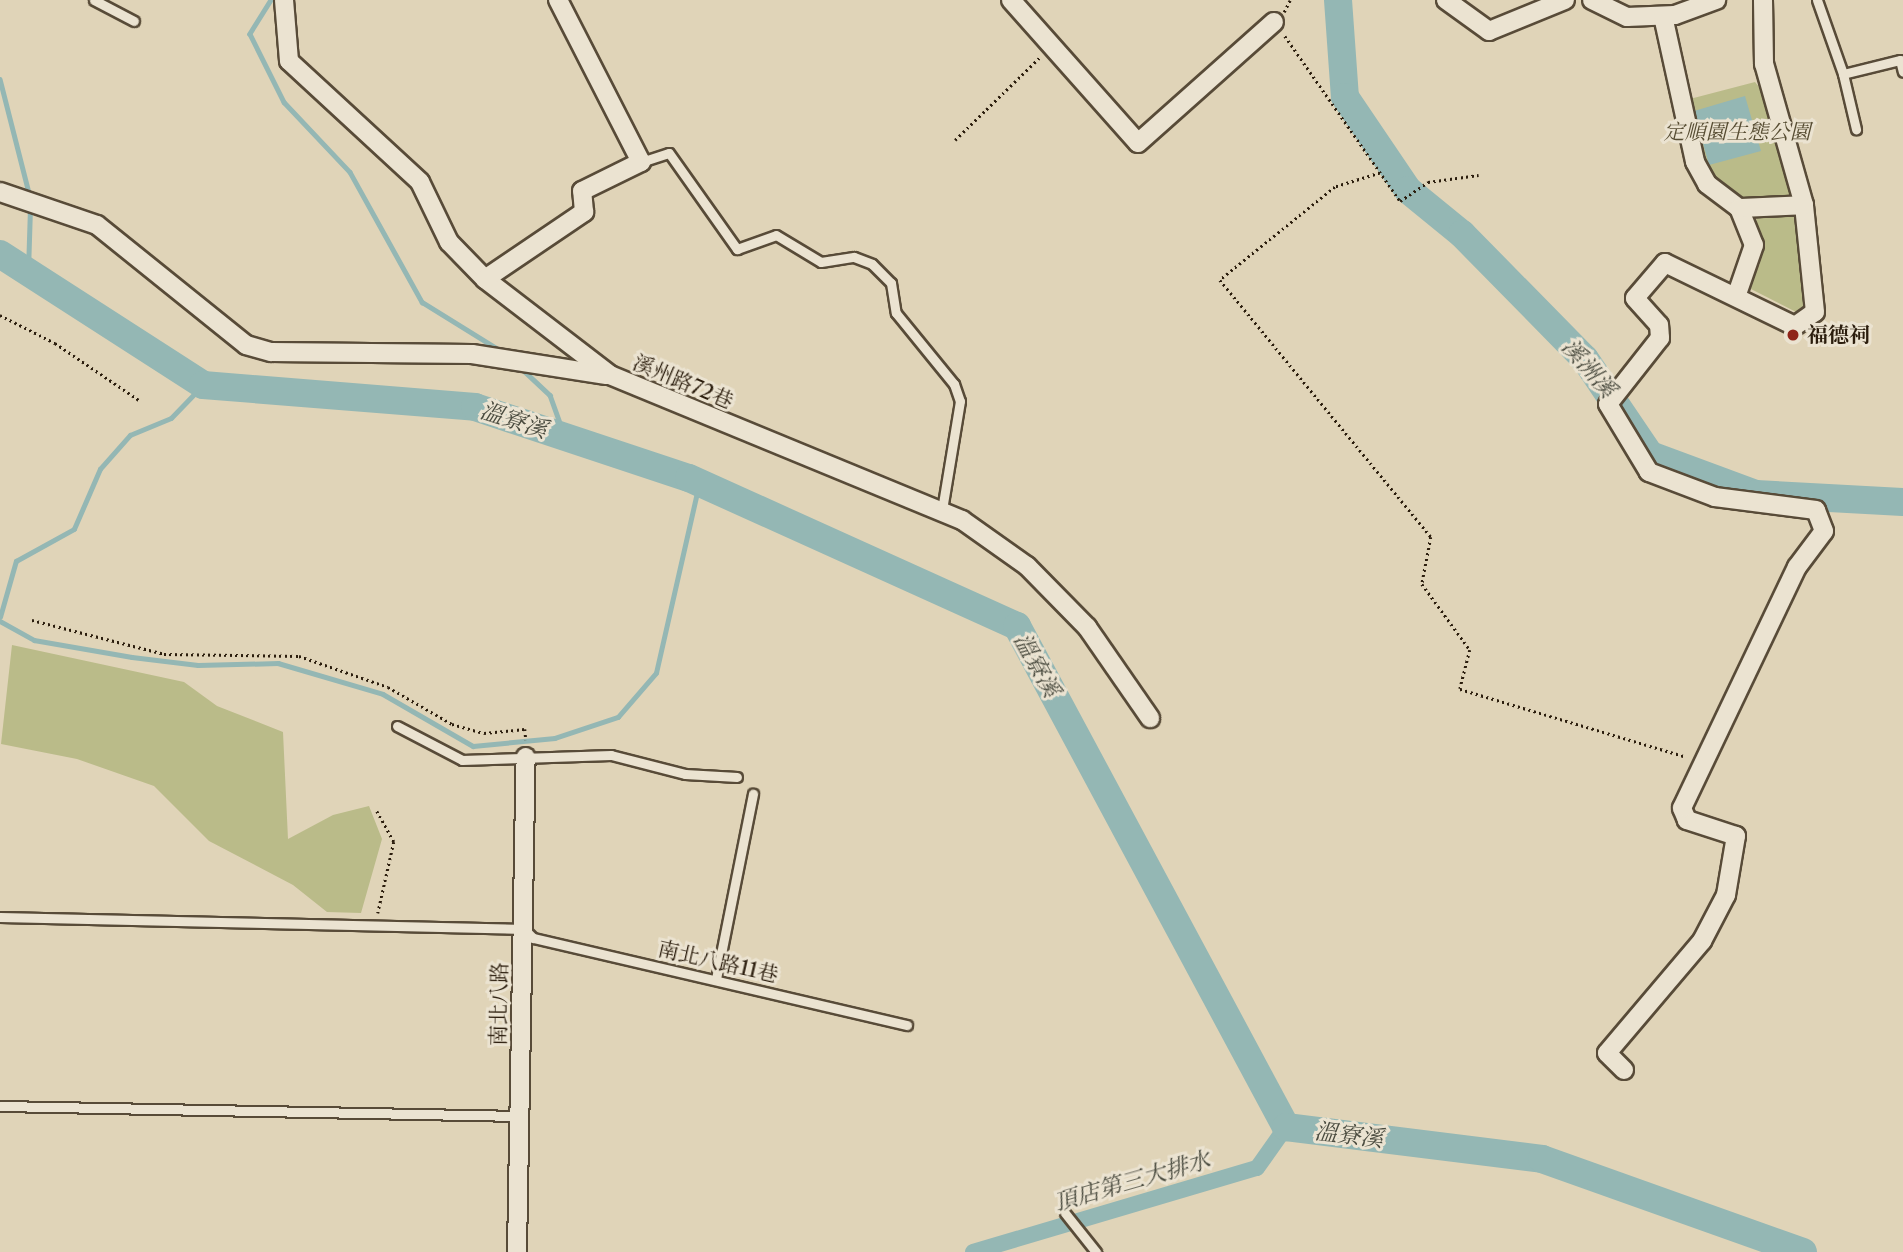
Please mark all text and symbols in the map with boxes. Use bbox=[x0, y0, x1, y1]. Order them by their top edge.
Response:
park label: 定順園生態公園 bbox=[1664, 119, 1810, 145]
place label: 福德祠 bbox=[1807, 322, 1870, 348]
marker: 福德祠 bbox=[1785, 327, 1801, 343]
water label: 溪洲溪 bbox=[1556, 333, 1622, 403]
street label: 溪州路72巷 bbox=[629, 350, 737, 414]
water label: 溫寮溪 bbox=[477, 396, 551, 444]
water label: 溫寮溪 bbox=[1008, 628, 1066, 702]
street label: 南北八路11巷 bbox=[655, 936, 781, 988]
street label: 南北八路 bbox=[486, 962, 512, 1046]
water label: 溫寮溪 bbox=[1313, 1117, 1385, 1153]
water label: 頂店第三大排水 bbox=[1051, 1146, 1213, 1216]

